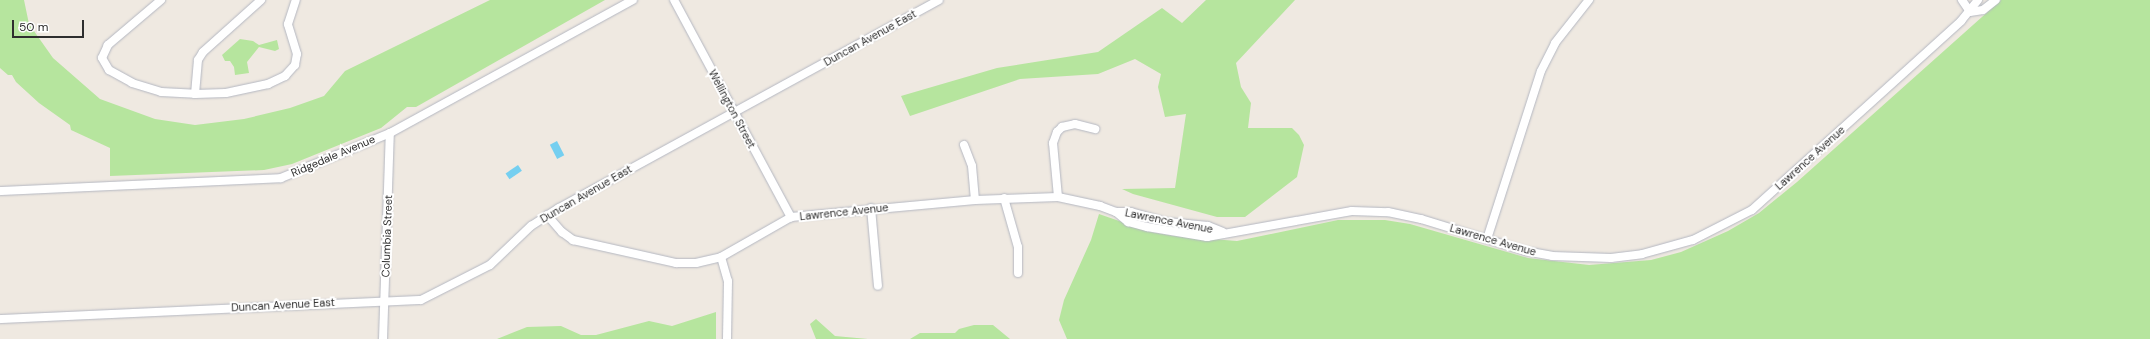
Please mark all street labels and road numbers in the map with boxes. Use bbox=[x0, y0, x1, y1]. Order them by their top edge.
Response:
street label: Duncan Avenue East bbox=[821, 7, 919, 69]
street label: Wellington Street bbox=[706, 67, 758, 151]
street label: Lawrence Avenue bbox=[1772, 123, 1848, 193]
street label: Ridgedale Avenue bbox=[289, 132, 377, 180]
street label: Duncan Avenue East bbox=[538, 162, 634, 226]
street label: Columbia Street bbox=[379, 195, 395, 277]
street label: Lawrence Avenue bbox=[799, 201, 889, 223]
street label: Lawrence Avenue bbox=[1124, 206, 1214, 236]
street label: Lawrence Avenue bbox=[1448, 221, 1538, 259]
street label: Duncan Avenue East bbox=[231, 296, 335, 314]

